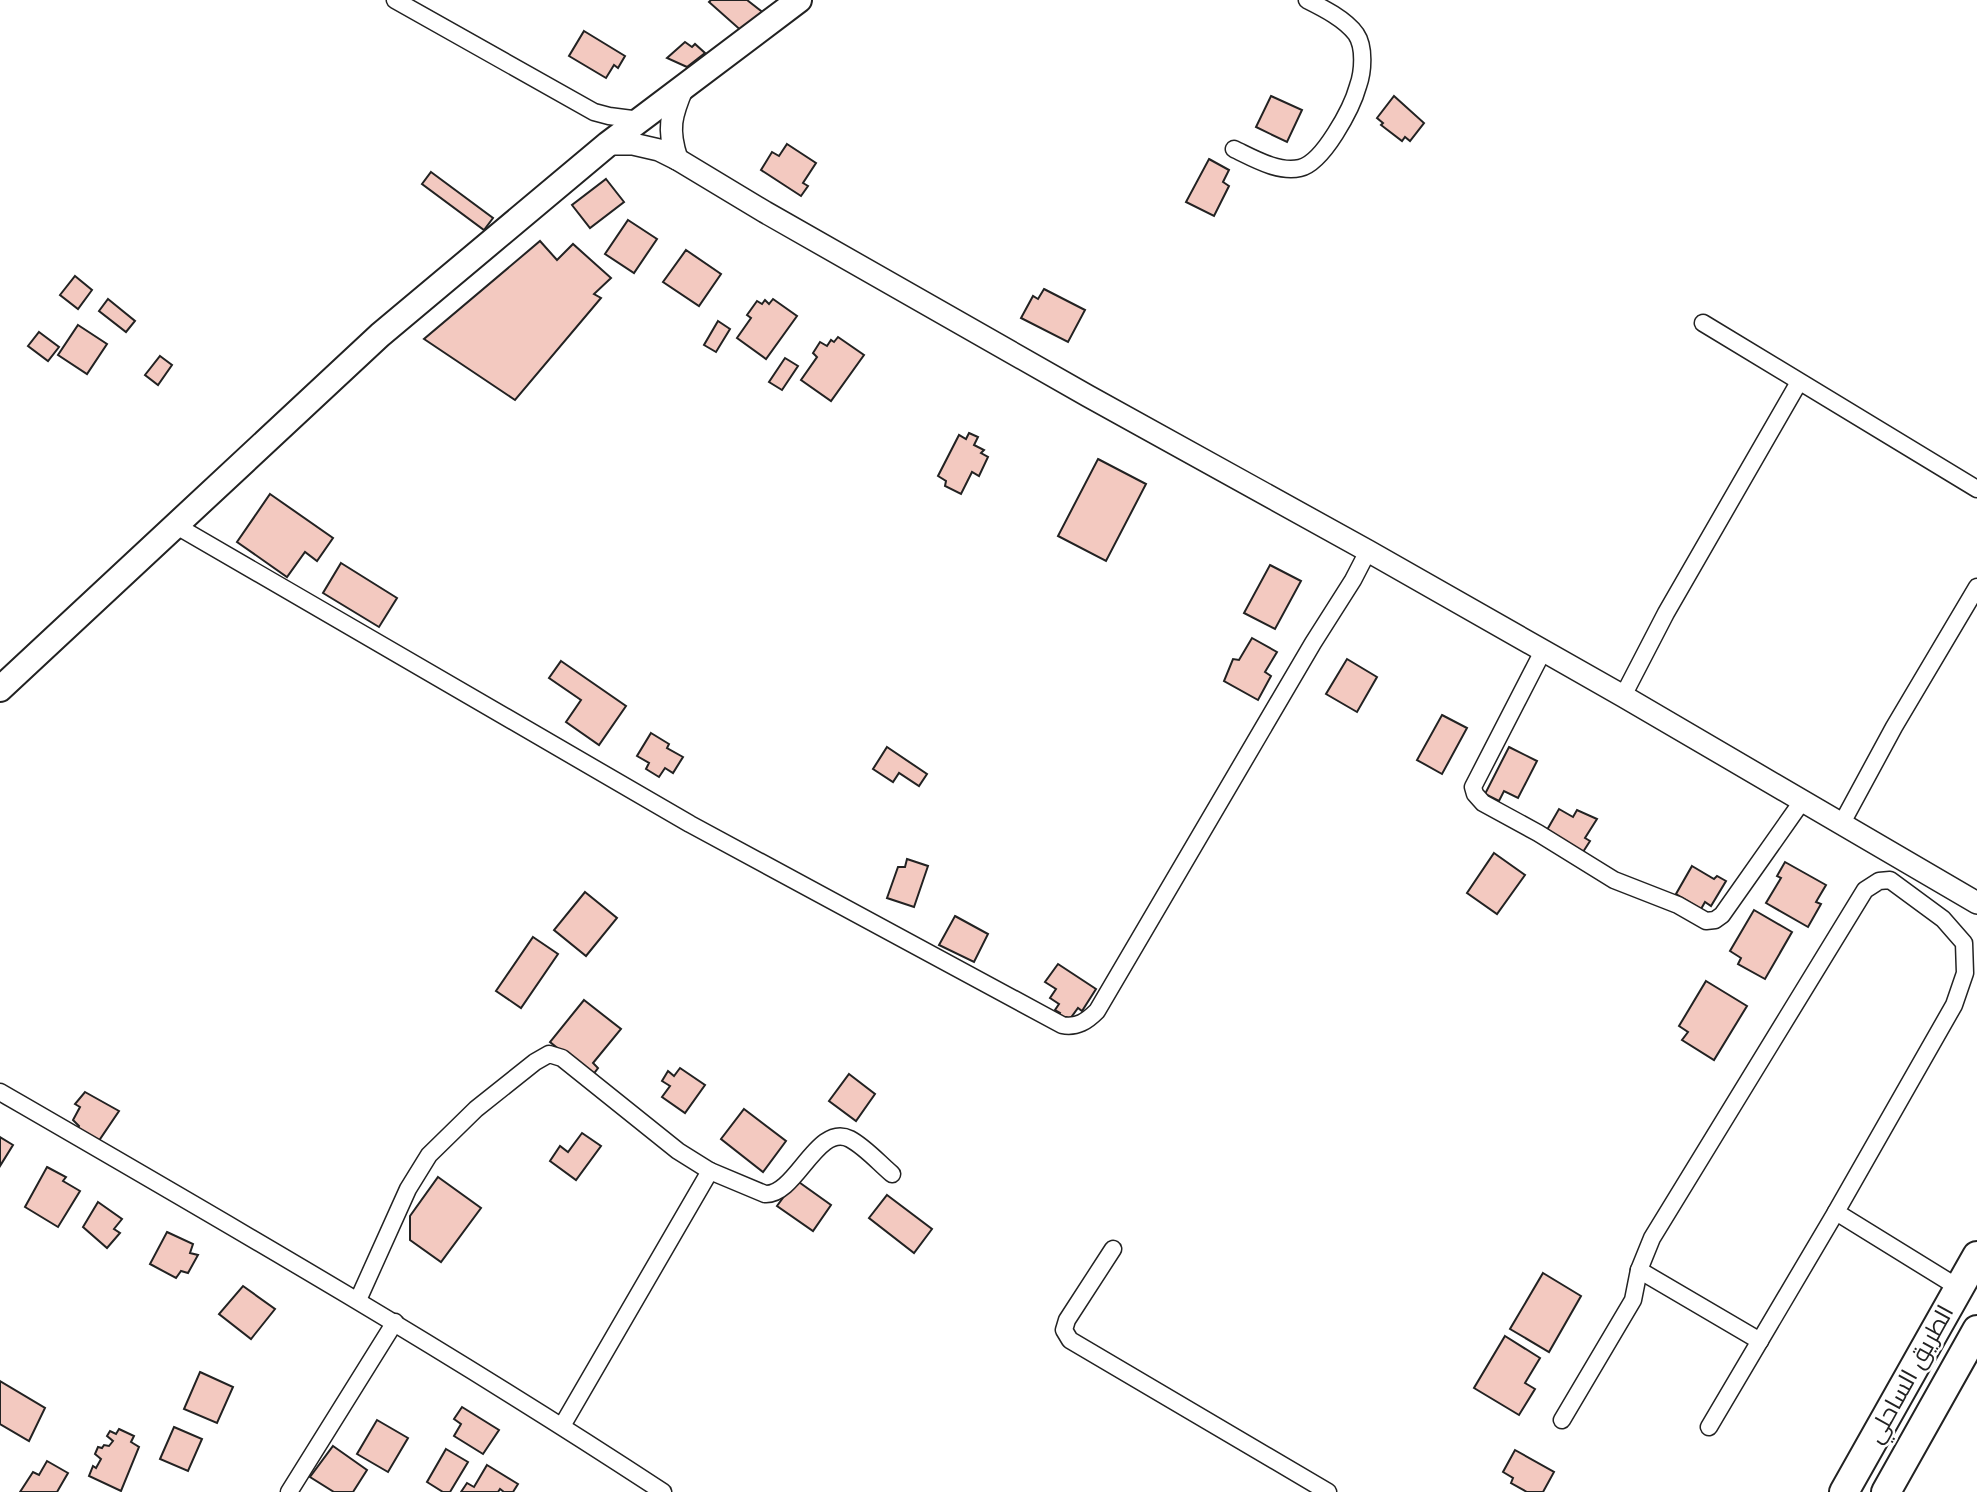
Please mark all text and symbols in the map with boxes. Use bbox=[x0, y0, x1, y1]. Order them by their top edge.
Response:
street label: الطريق الساحلي bbox=[1859, 1299, 1964, 1450]

